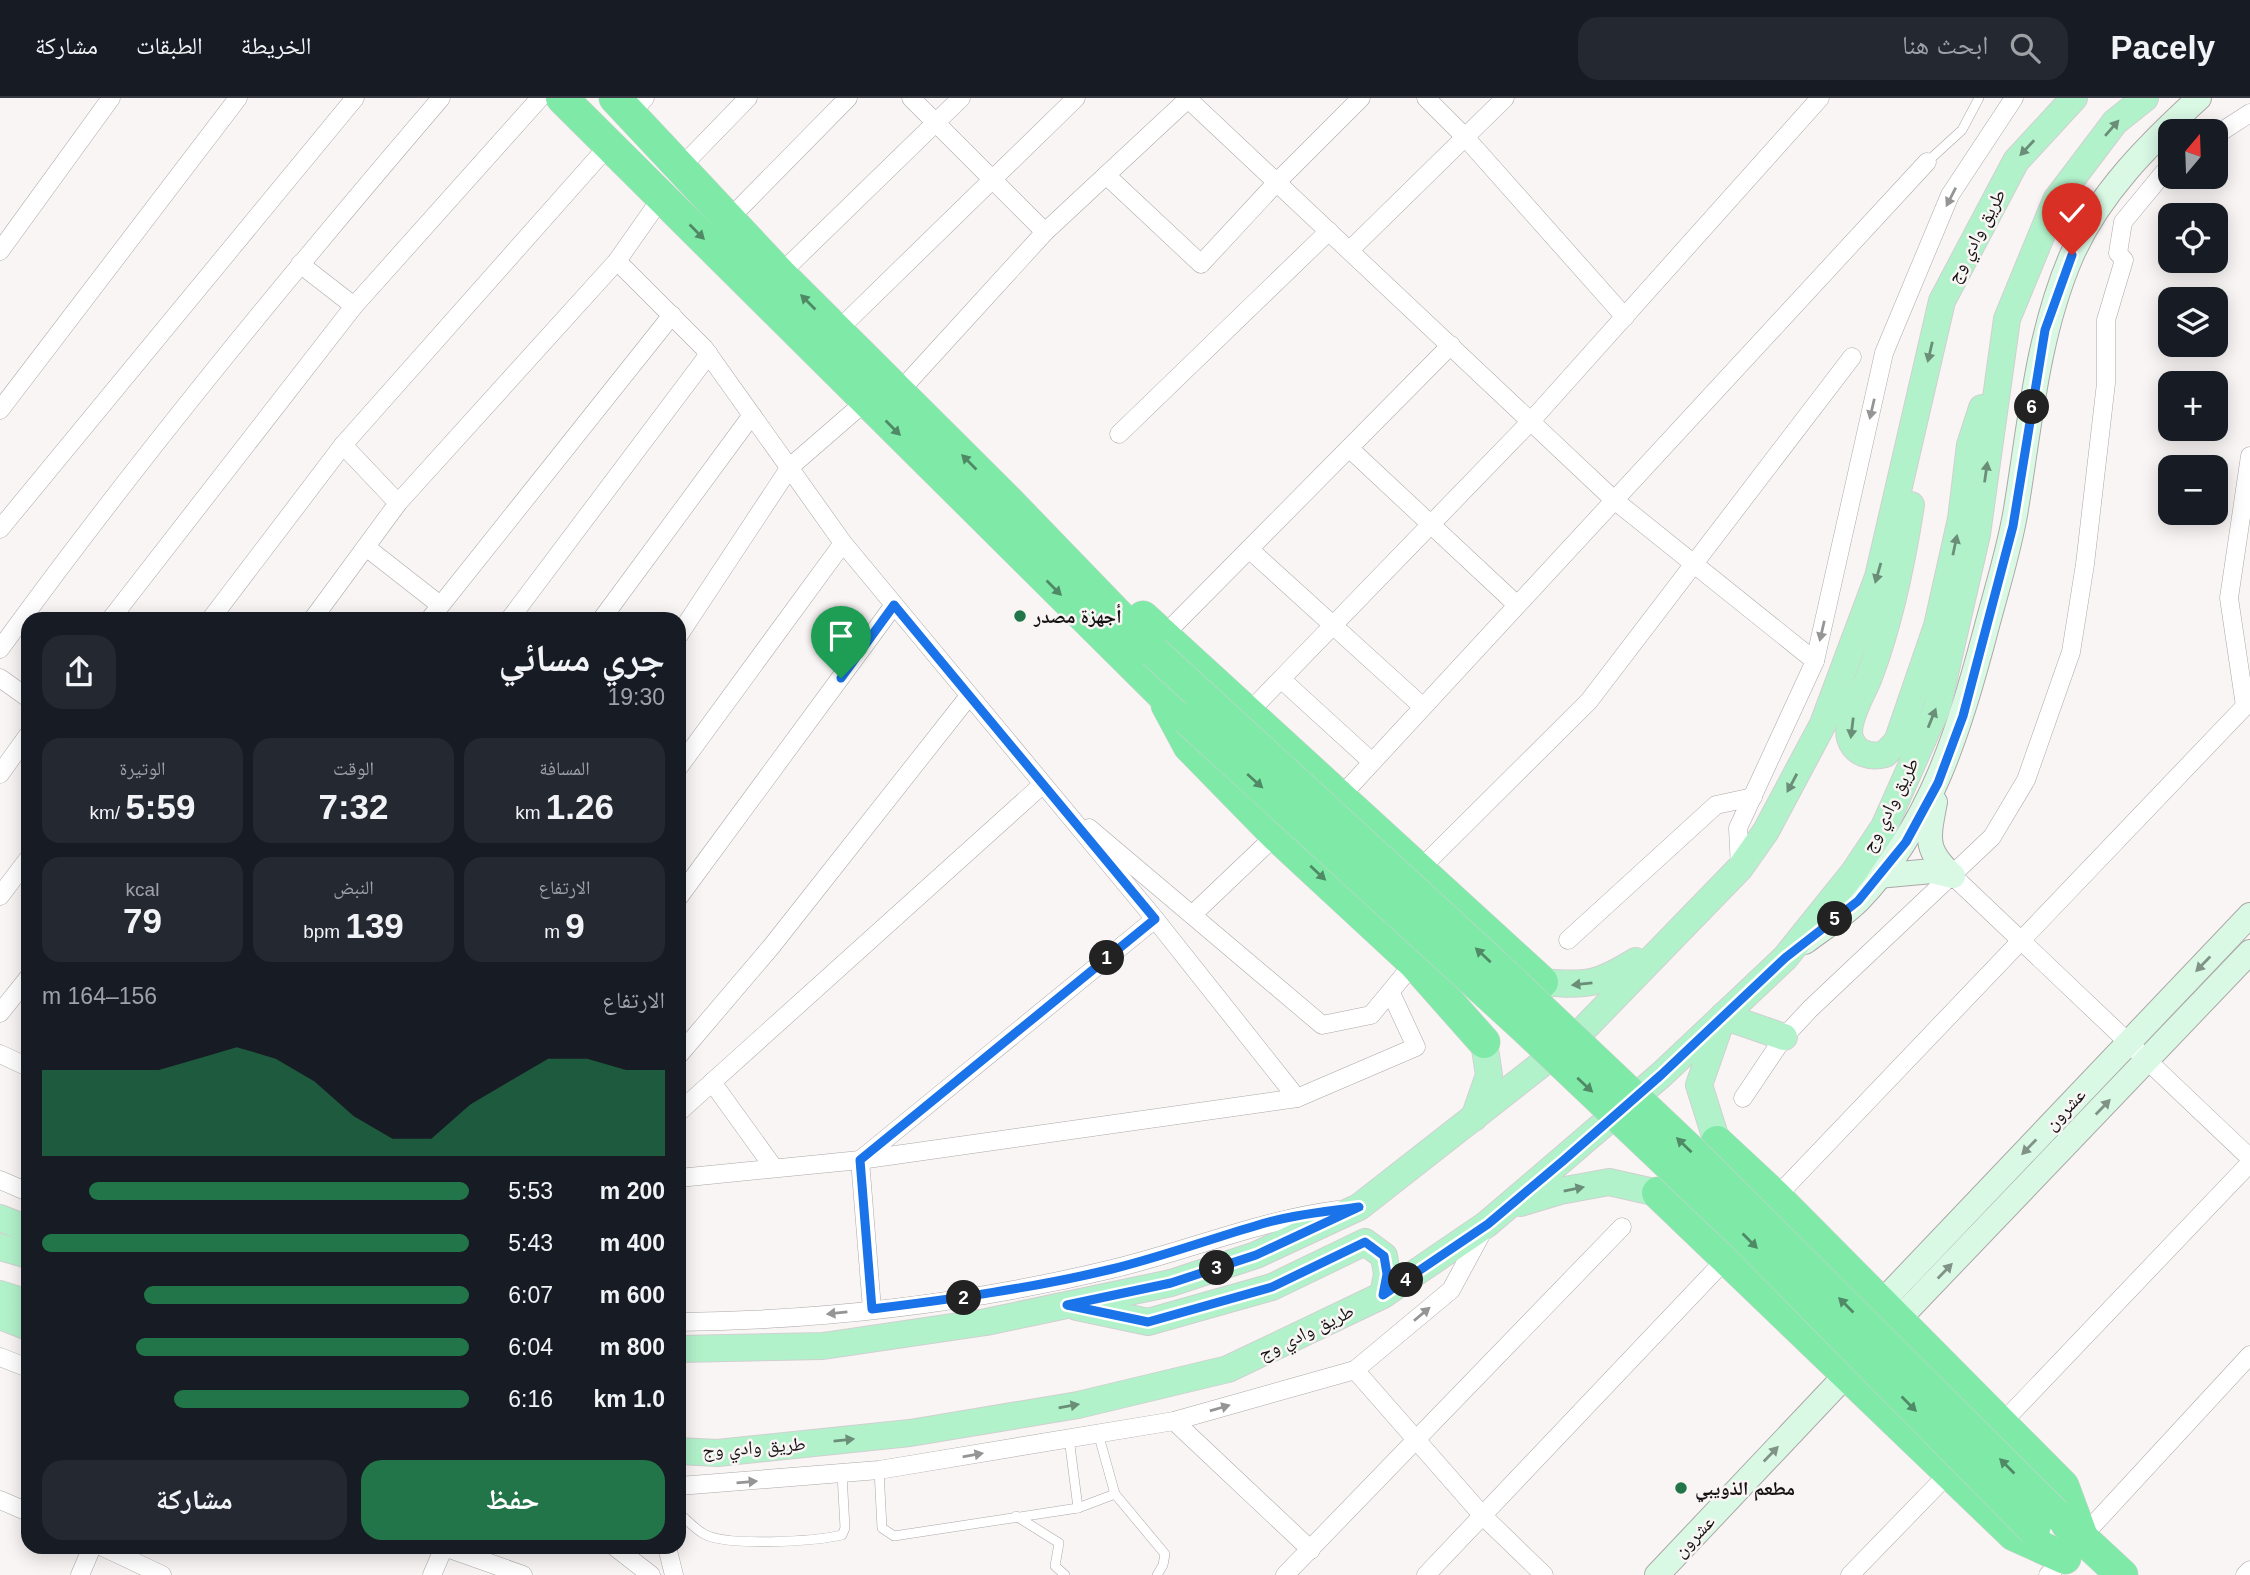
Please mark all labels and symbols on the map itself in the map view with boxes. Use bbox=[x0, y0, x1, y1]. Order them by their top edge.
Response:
one-way arrow bbox=[2104, 119, 2120, 137]
north arrow bbox=[2158, 119, 2228, 189]
one-way arrow bbox=[2020, 139, 2036, 156]
pin bbox=[2042, 183, 2102, 255]
street label: طريق وادي وج bbox=[1942, 185, 2014, 289]
one-way arrow bbox=[1945, 187, 1956, 207]
one-way arrow bbox=[688, 224, 705, 240]
one-way arrow bbox=[800, 294, 816, 311]
one-way arrow bbox=[1925, 341, 1936, 363]
pin: 6 bbox=[2014, 390, 2050, 424]
one-way arrow bbox=[1866, 398, 1877, 420]
one-way arrow bbox=[884, 419, 901, 436]
one-way arrow bbox=[961, 455, 978, 471]
one-way arrow bbox=[1980, 461, 1991, 483]
one-way arrow bbox=[1950, 534, 1961, 556]
one-way arrow bbox=[1873, 563, 1883, 584]
one-way arrow bbox=[1046, 580, 1062, 596]
place label: أجهزة مصدر bbox=[1033, 604, 1122, 627]
pin bbox=[811, 606, 871, 678]
marker: أجهزة مصدر bbox=[1012, 608, 1028, 624]
one-way arrow bbox=[1816, 620, 1827, 642]
one-way arrow bbox=[1927, 707, 1938, 728]
one-way arrow bbox=[1847, 717, 1858, 739]
street label: طريق وادي وج bbox=[1857, 754, 1927, 858]
one-way arrow bbox=[1246, 773, 1263, 789]
one-way arrow bbox=[1786, 773, 1797, 793]
one-way arrow bbox=[1309, 865, 1326, 881]
pin: 5 bbox=[1818, 902, 1853, 936]
pin: 1 bbox=[1090, 940, 1124, 976]
one-way arrow bbox=[1475, 947, 1492, 963]
one-way arrow bbox=[2194, 956, 2211, 973]
one-way arrow bbox=[1571, 978, 1593, 989]
one-way arrow bbox=[1576, 1077, 1594, 1093]
street label: عشرون bbox=[2040, 1083, 2091, 1135]
one-way arrow bbox=[2094, 1098, 2111, 1115]
one-way arrow bbox=[1676, 1137, 1693, 1153]
one-way arrow bbox=[2022, 1138, 2038, 1155]
one-way arrow bbox=[1563, 1183, 1585, 1194]
one-way arrow bbox=[1741, 1233, 1758, 1250]
pin: 3 bbox=[1200, 1250, 1234, 1286]
pin: 4 bbox=[1388, 1262, 1424, 1298]
one-way arrow bbox=[1937, 1262, 1954, 1279]
pin: 2 bbox=[946, 1280, 982, 1316]
one-way arrow bbox=[1838, 1297, 1854, 1314]
street label: طريق وادي وج bbox=[1255, 1300, 1359, 1368]
one-way arrow bbox=[1414, 1307, 1431, 1322]
one-way arrow bbox=[826, 1308, 848, 1319]
one-way arrow bbox=[1901, 1395, 1918, 1412]
one-way arrow bbox=[1058, 1400, 1080, 1411]
one-way arrow bbox=[1210, 1403, 1231, 1413]
street label: طريق وادي وج bbox=[702, 1433, 807, 1466]
one-way arrow bbox=[834, 1434, 856, 1445]
one-way arrow bbox=[1763, 1446, 1780, 1463]
one-way arrow bbox=[962, 1449, 984, 1460]
one-way arrow bbox=[1999, 1458, 2016, 1474]
one-way arrow bbox=[736, 1476, 758, 1487]
place label: مطعم الذويبي bbox=[1695, 1478, 1795, 1503]
marker: مطعم الذويبي bbox=[1673, 1480, 1689, 1496]
street label: عشرون bbox=[1669, 1510, 1720, 1562]

